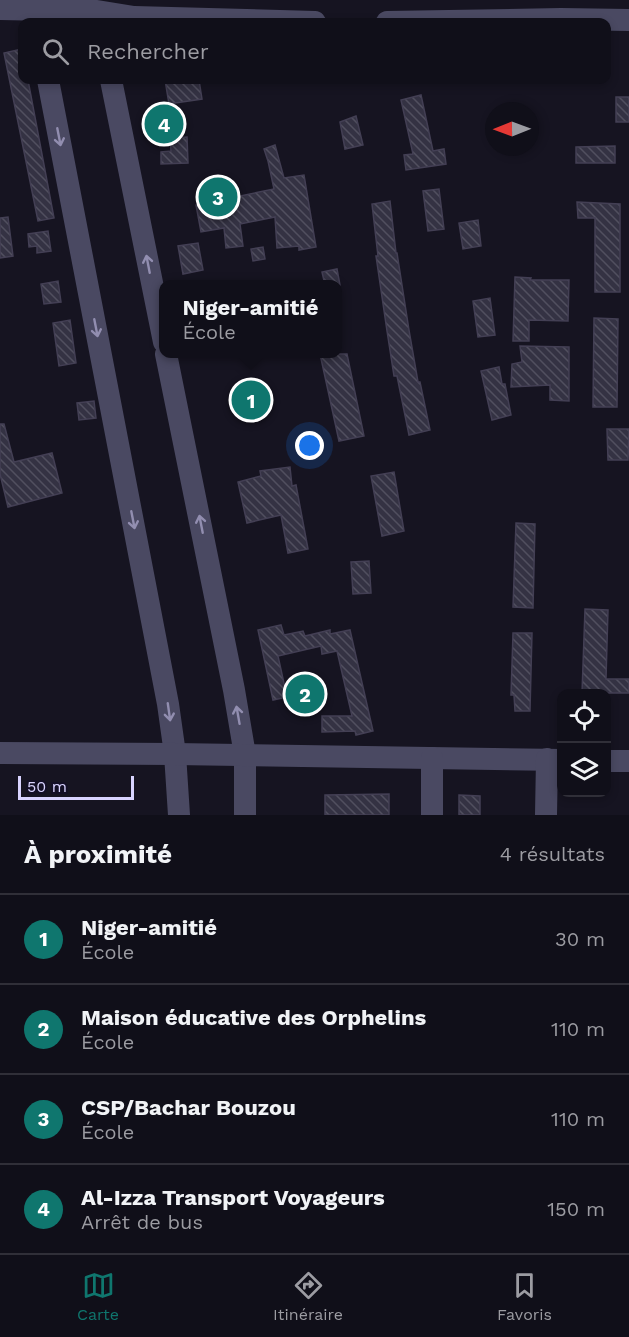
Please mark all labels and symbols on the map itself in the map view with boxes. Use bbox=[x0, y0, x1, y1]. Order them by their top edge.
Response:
pin: 4 bbox=[144, 102, 184, 146]
north arrow bbox=[485, 102, 539, 156]
one-way arrow bbox=[54, 127, 65, 146]
pin: 3 bbox=[198, 174, 238, 220]
one-way arrow bbox=[142, 255, 153, 275]
one-way arrow bbox=[91, 318, 102, 338]
pin: 1 bbox=[232, 378, 270, 422]
your location bbox=[295, 431, 324, 460]
one-way arrow bbox=[128, 510, 139, 529]
one-way arrow bbox=[194, 514, 206, 533]
pin: 2 bbox=[286, 672, 324, 716]
one-way arrow bbox=[164, 701, 175, 721]
one-way arrow bbox=[232, 706, 243, 725]
scale bar bbox=[18, 773, 134, 800]

